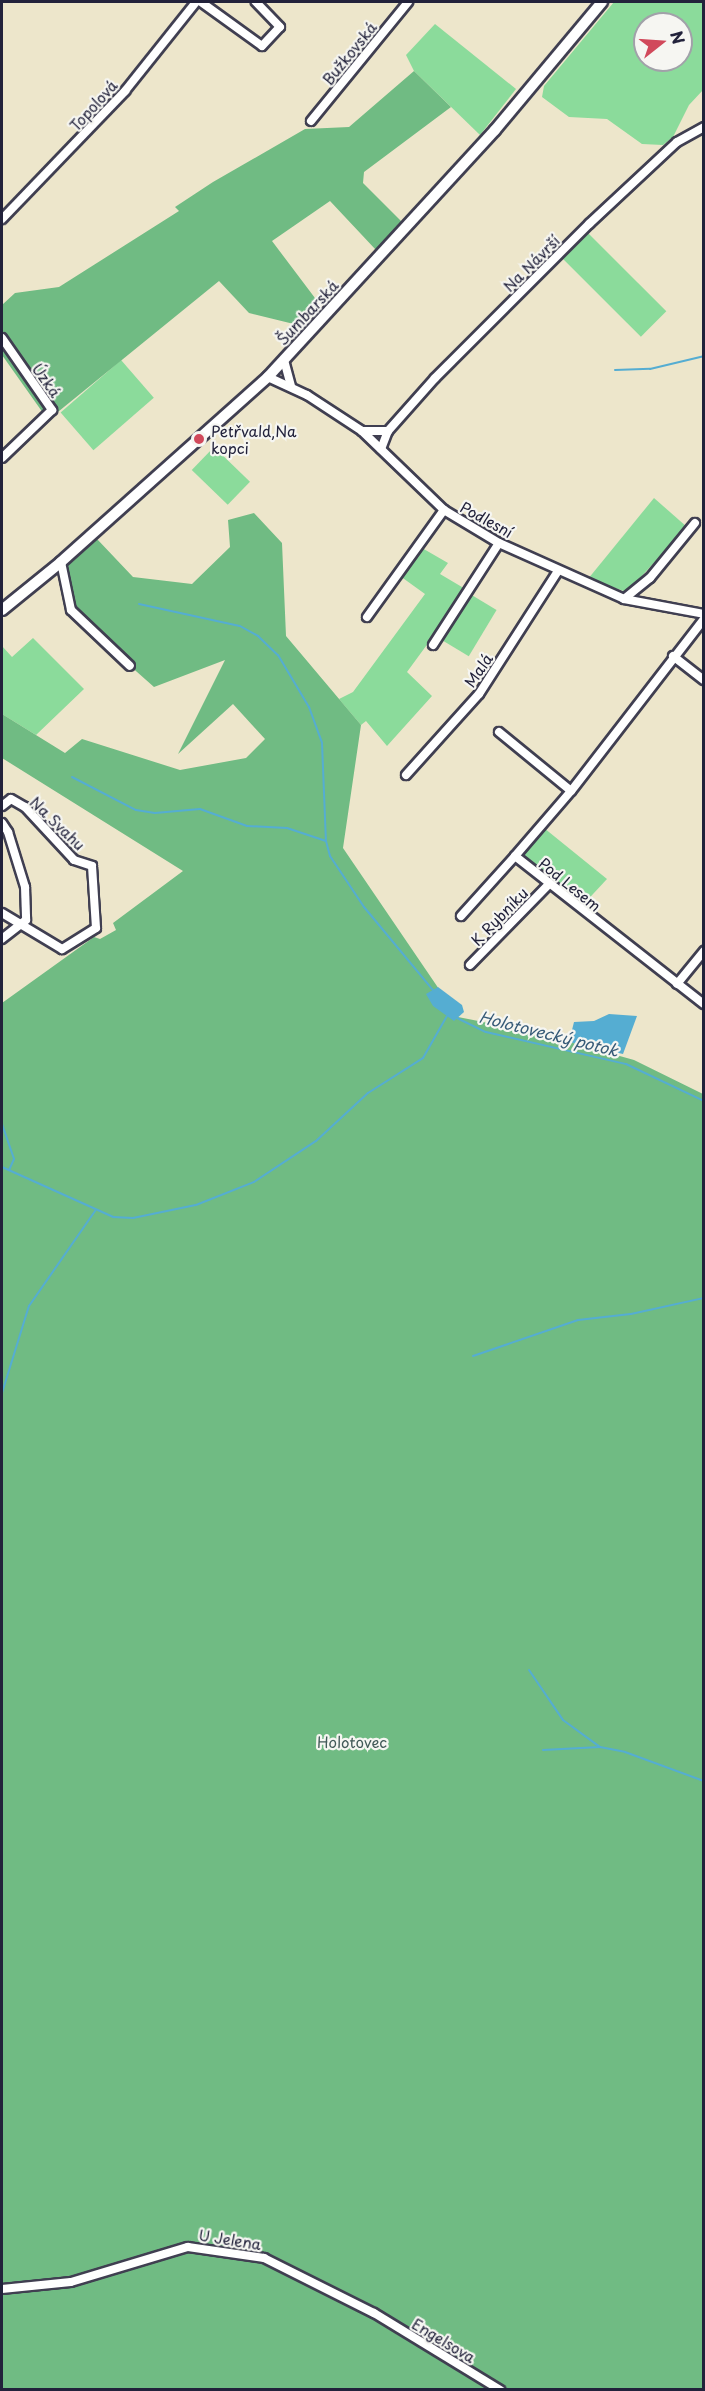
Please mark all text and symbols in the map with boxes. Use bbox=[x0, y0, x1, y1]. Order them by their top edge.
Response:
north arrow bbox=[633, 12, 693, 72]
street label: Bužkovská bbox=[318, 18, 380, 88]
text: N bbox=[665, 28, 692, 47]
street label: Topolová bbox=[66, 76, 120, 134]
street label: Na Návrší bbox=[499, 231, 563, 295]
street label: Šumbarská bbox=[273, 276, 341, 348]
street label: Úzká bbox=[29, 360, 65, 400]
place label: Petřvald,Na kopci bbox=[211, 421, 296, 456]
marker: Petřvald,Na kopci bbox=[192, 432, 206, 446]
street label: Podlesní bbox=[458, 497, 516, 541]
street label: Malá bbox=[460, 650, 496, 690]
street label: Na Svahu bbox=[27, 792, 89, 854]
street label: Pod Lesem bbox=[535, 853, 605, 915]
street label: K Rybníku bbox=[467, 883, 531, 949]
water label: Holotovecký potok bbox=[477, 1006, 621, 1060]
park label: Holotovec bbox=[317, 1733, 387, 1751]
street label: U Jelena bbox=[198, 2225, 262, 2253]
street label: Engelsova bbox=[409, 2314, 479, 2366]

